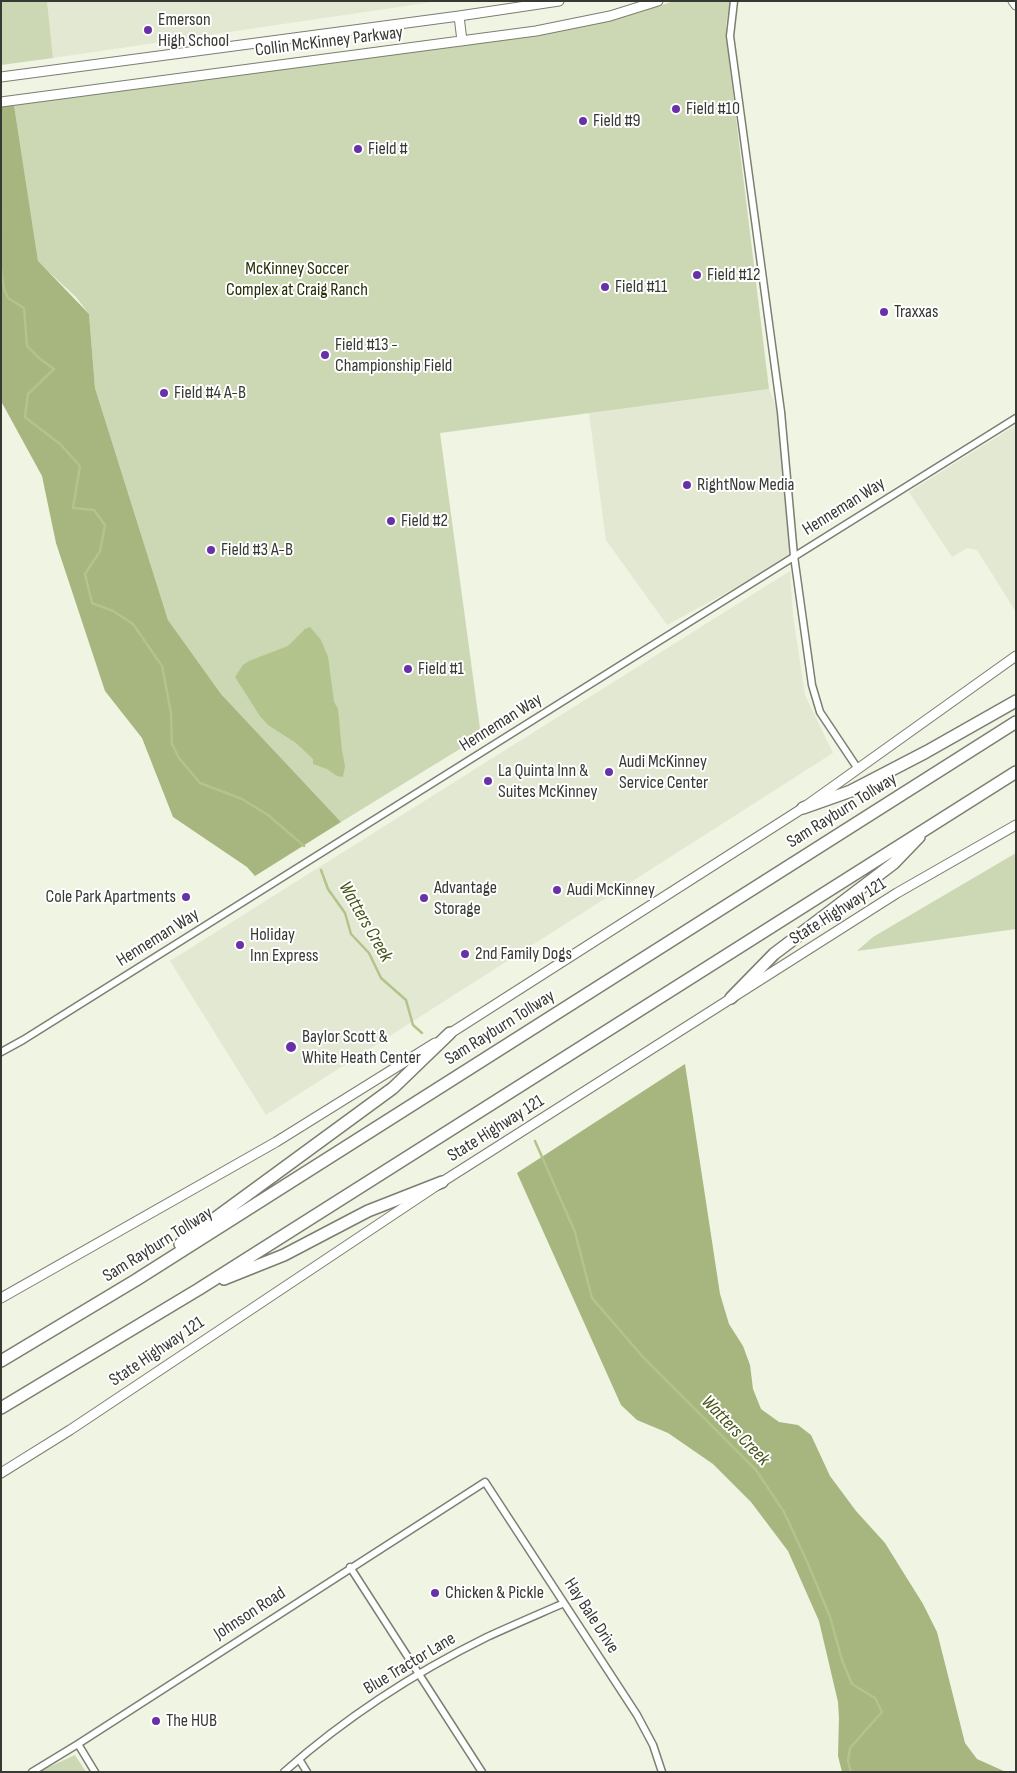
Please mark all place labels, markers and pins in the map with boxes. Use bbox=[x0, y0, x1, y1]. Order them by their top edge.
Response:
place label: Emerson High School bbox=[158, 9, 229, 52]
marker: Emerson High School bbox=[142, 24, 154, 36]
place label: Field #10 bbox=[686, 98, 740, 120]
marker: Field #10 bbox=[670, 103, 682, 115]
place label: Field #9 bbox=[593, 110, 641, 132]
marker: Field #9 bbox=[577, 115, 589, 127]
place label: Field # bbox=[368, 138, 408, 160]
marker: Field # bbox=[352, 143, 364, 155]
place label: Field #12 bbox=[707, 264, 760, 286]
marker: Field #12 bbox=[691, 269, 703, 281]
place label: Field #11 bbox=[615, 276, 667, 298]
marker: Field #11 bbox=[599, 281, 611, 293]
place label: Traxxas bbox=[894, 301, 938, 323]
marker: Traxxas bbox=[878, 306, 890, 318]
place label: Field #13 - Championship Field bbox=[335, 334, 452, 376]
marker: Field #13 - Championship Field bbox=[319, 349, 331, 361]
place label: Field #4 A-B bbox=[174, 382, 246, 404]
marker: Field #4 A-B bbox=[158, 387, 170, 399]
place label: RightNow Media bbox=[697, 474, 794, 496]
marker: RightNow Media bbox=[681, 479, 693, 491]
place label: Field #2 bbox=[401, 510, 448, 532]
marker: Field #2 bbox=[385, 515, 397, 527]
place label: Field #3 A-B bbox=[221, 539, 293, 561]
marker: Field #3 A-B bbox=[205, 544, 217, 556]
place label: Field #1 bbox=[418, 658, 464, 680]
marker: Field #1 bbox=[402, 663, 414, 675]
place label: Audi McKinney Service Center bbox=[619, 751, 708, 794]
place label: La Quinta Inn & Suites McKinney bbox=[498, 760, 597, 802]
marker: Audi McKinney Service Center bbox=[603, 766, 615, 778]
marker: La Quinta Inn & Suites McKinney bbox=[482, 775, 494, 787]
place label: Advantage Storage bbox=[434, 877, 497, 920]
place label: Audi McKinney bbox=[567, 879, 655, 901]
marker: Audi McKinney bbox=[551, 884, 563, 896]
place label: Cole Park Apartments bbox=[46, 886, 176, 908]
marker: Cole Park Apartments bbox=[180, 891, 192, 903]
marker: Advantage Storage bbox=[418, 892, 430, 904]
place label: Holiday Inn Express bbox=[250, 924, 318, 966]
marker: Holiday Inn Express bbox=[234, 939, 246, 951]
place label: 2nd Family Dogs bbox=[475, 943, 572, 965]
marker: 2nd Family Dogs bbox=[459, 948, 471, 960]
place label: Baylor Scott & White Heath Center bbox=[302, 1026, 421, 1068]
marker: Baylor Scott & White Heath Center bbox=[284, 1040, 298, 1054]
place label: Chicken & Pickle bbox=[445, 1582, 544, 1604]
marker: Chicken & Pickle bbox=[429, 1587, 441, 1599]
place label: The HUB bbox=[166, 1710, 217, 1732]
marker: The HUB bbox=[150, 1715, 162, 1727]

